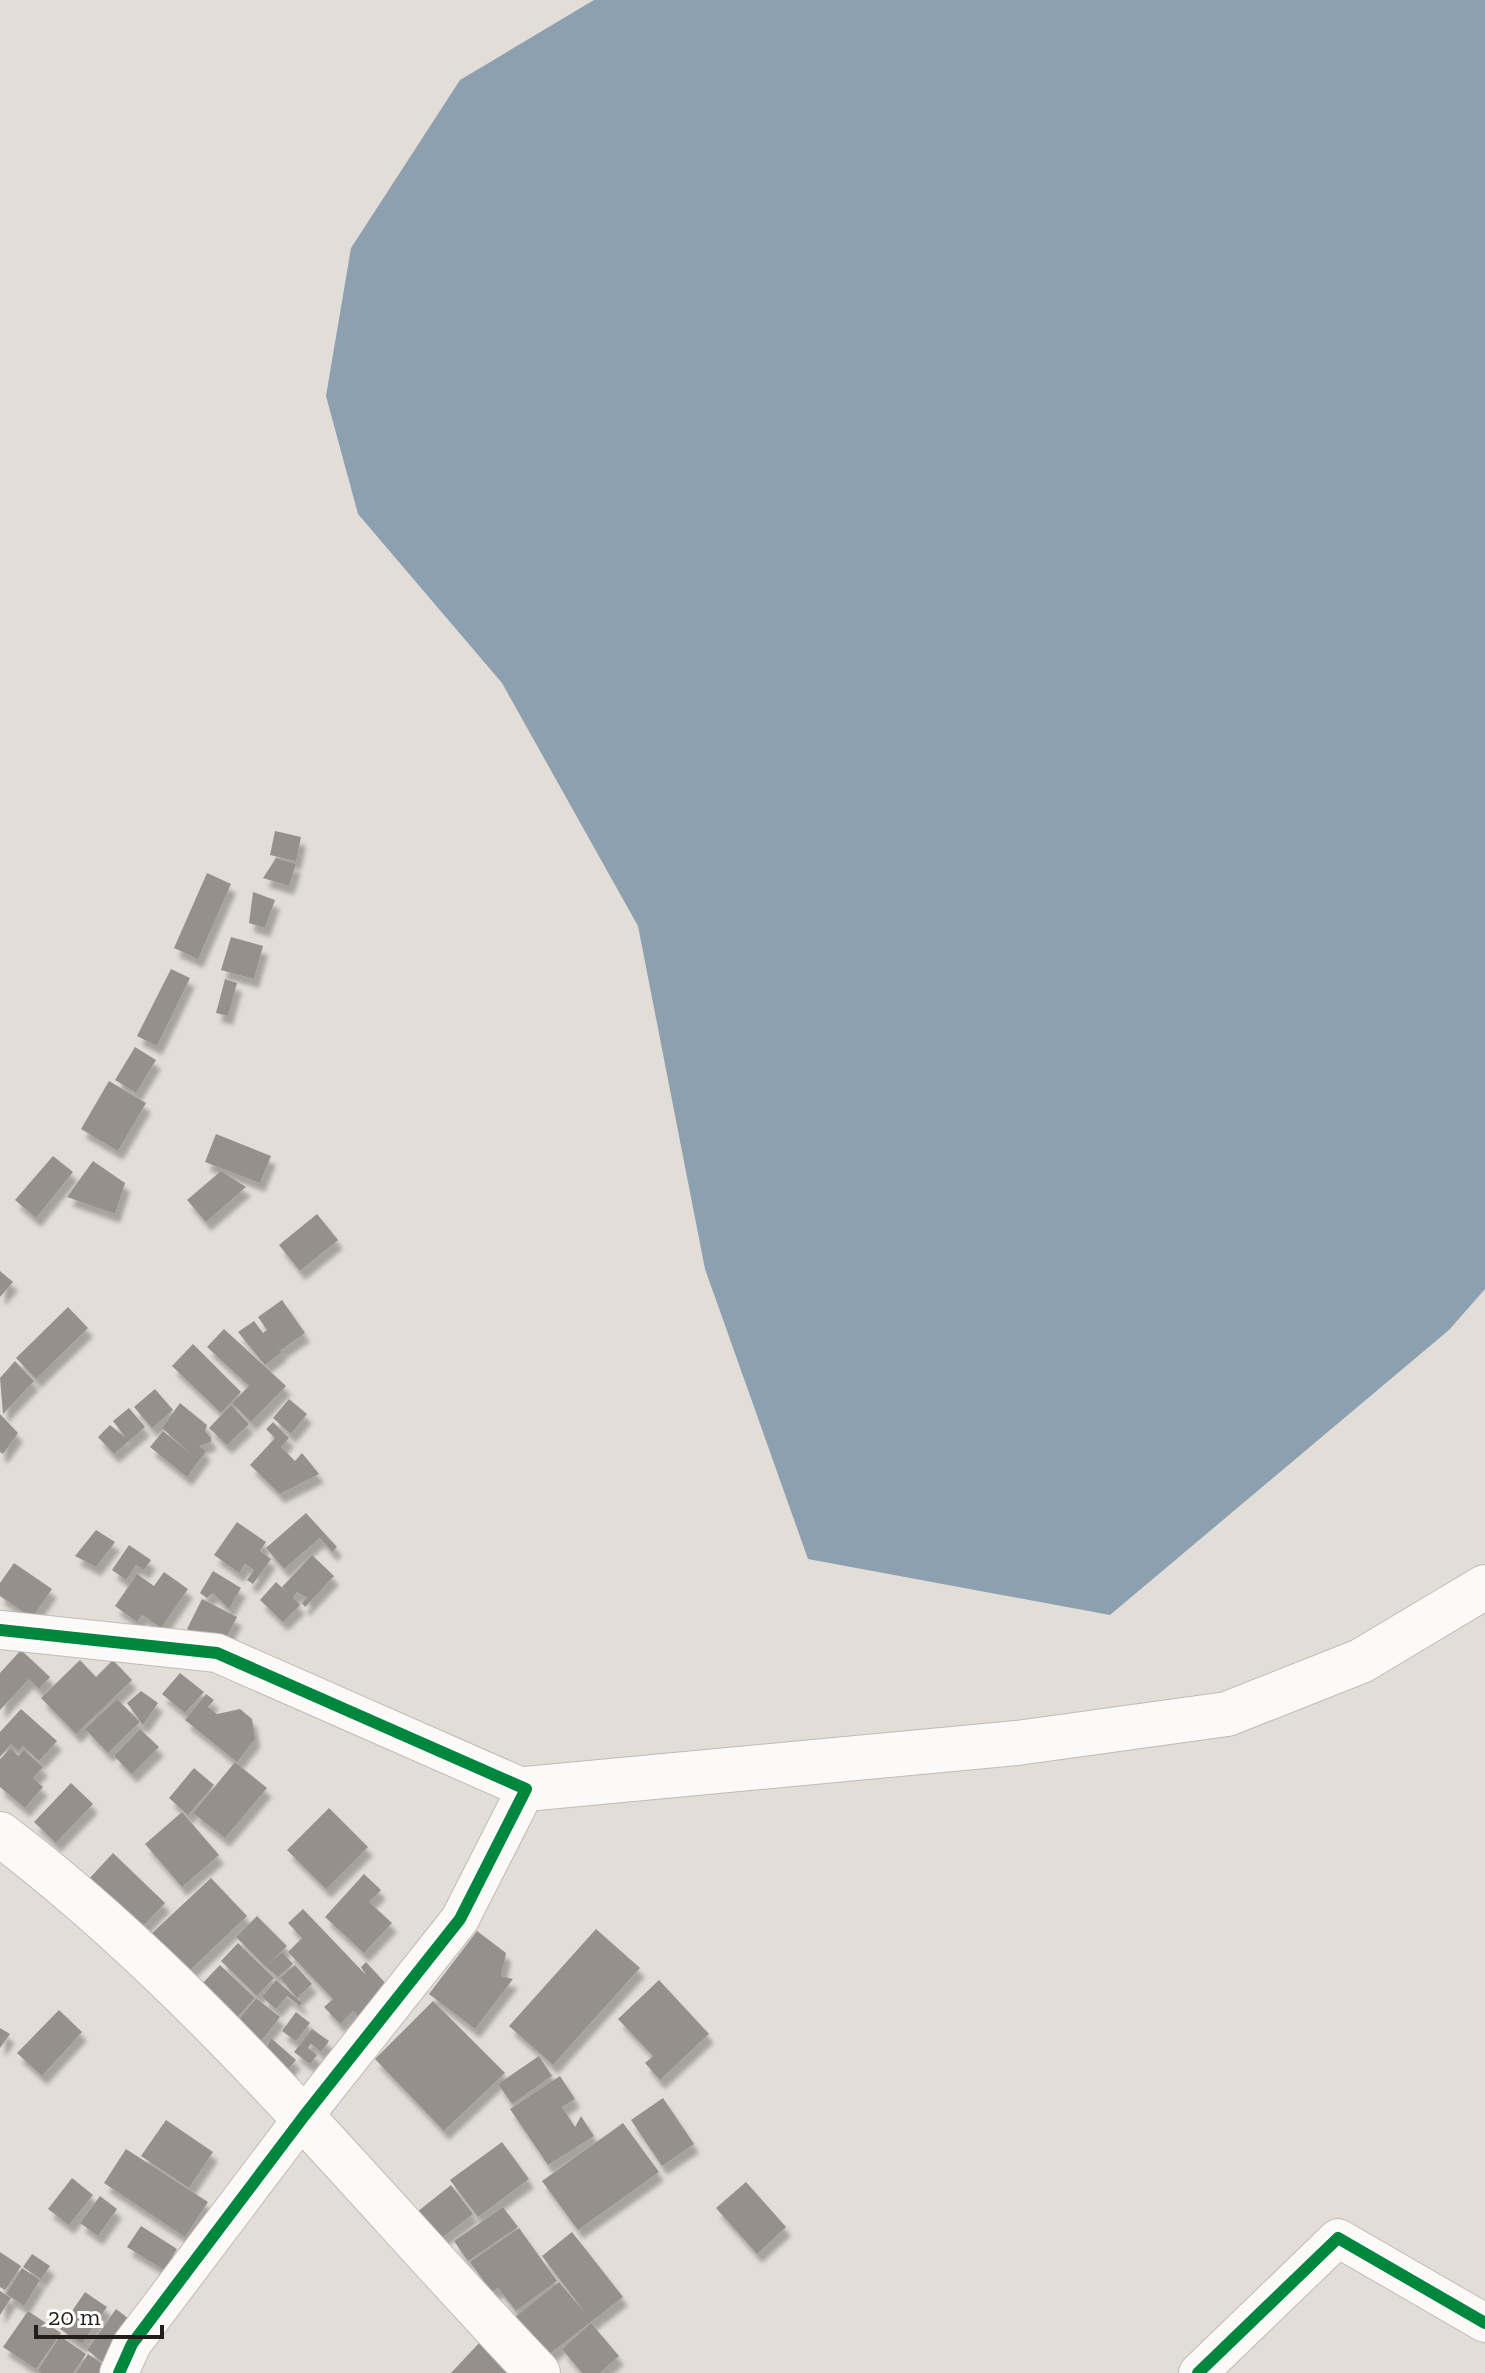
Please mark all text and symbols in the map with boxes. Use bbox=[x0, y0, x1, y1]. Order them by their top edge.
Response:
scale bar bbox=[36, 2289, 162, 2339]
text: 20 m bbox=[48, 2302, 101, 2331]

